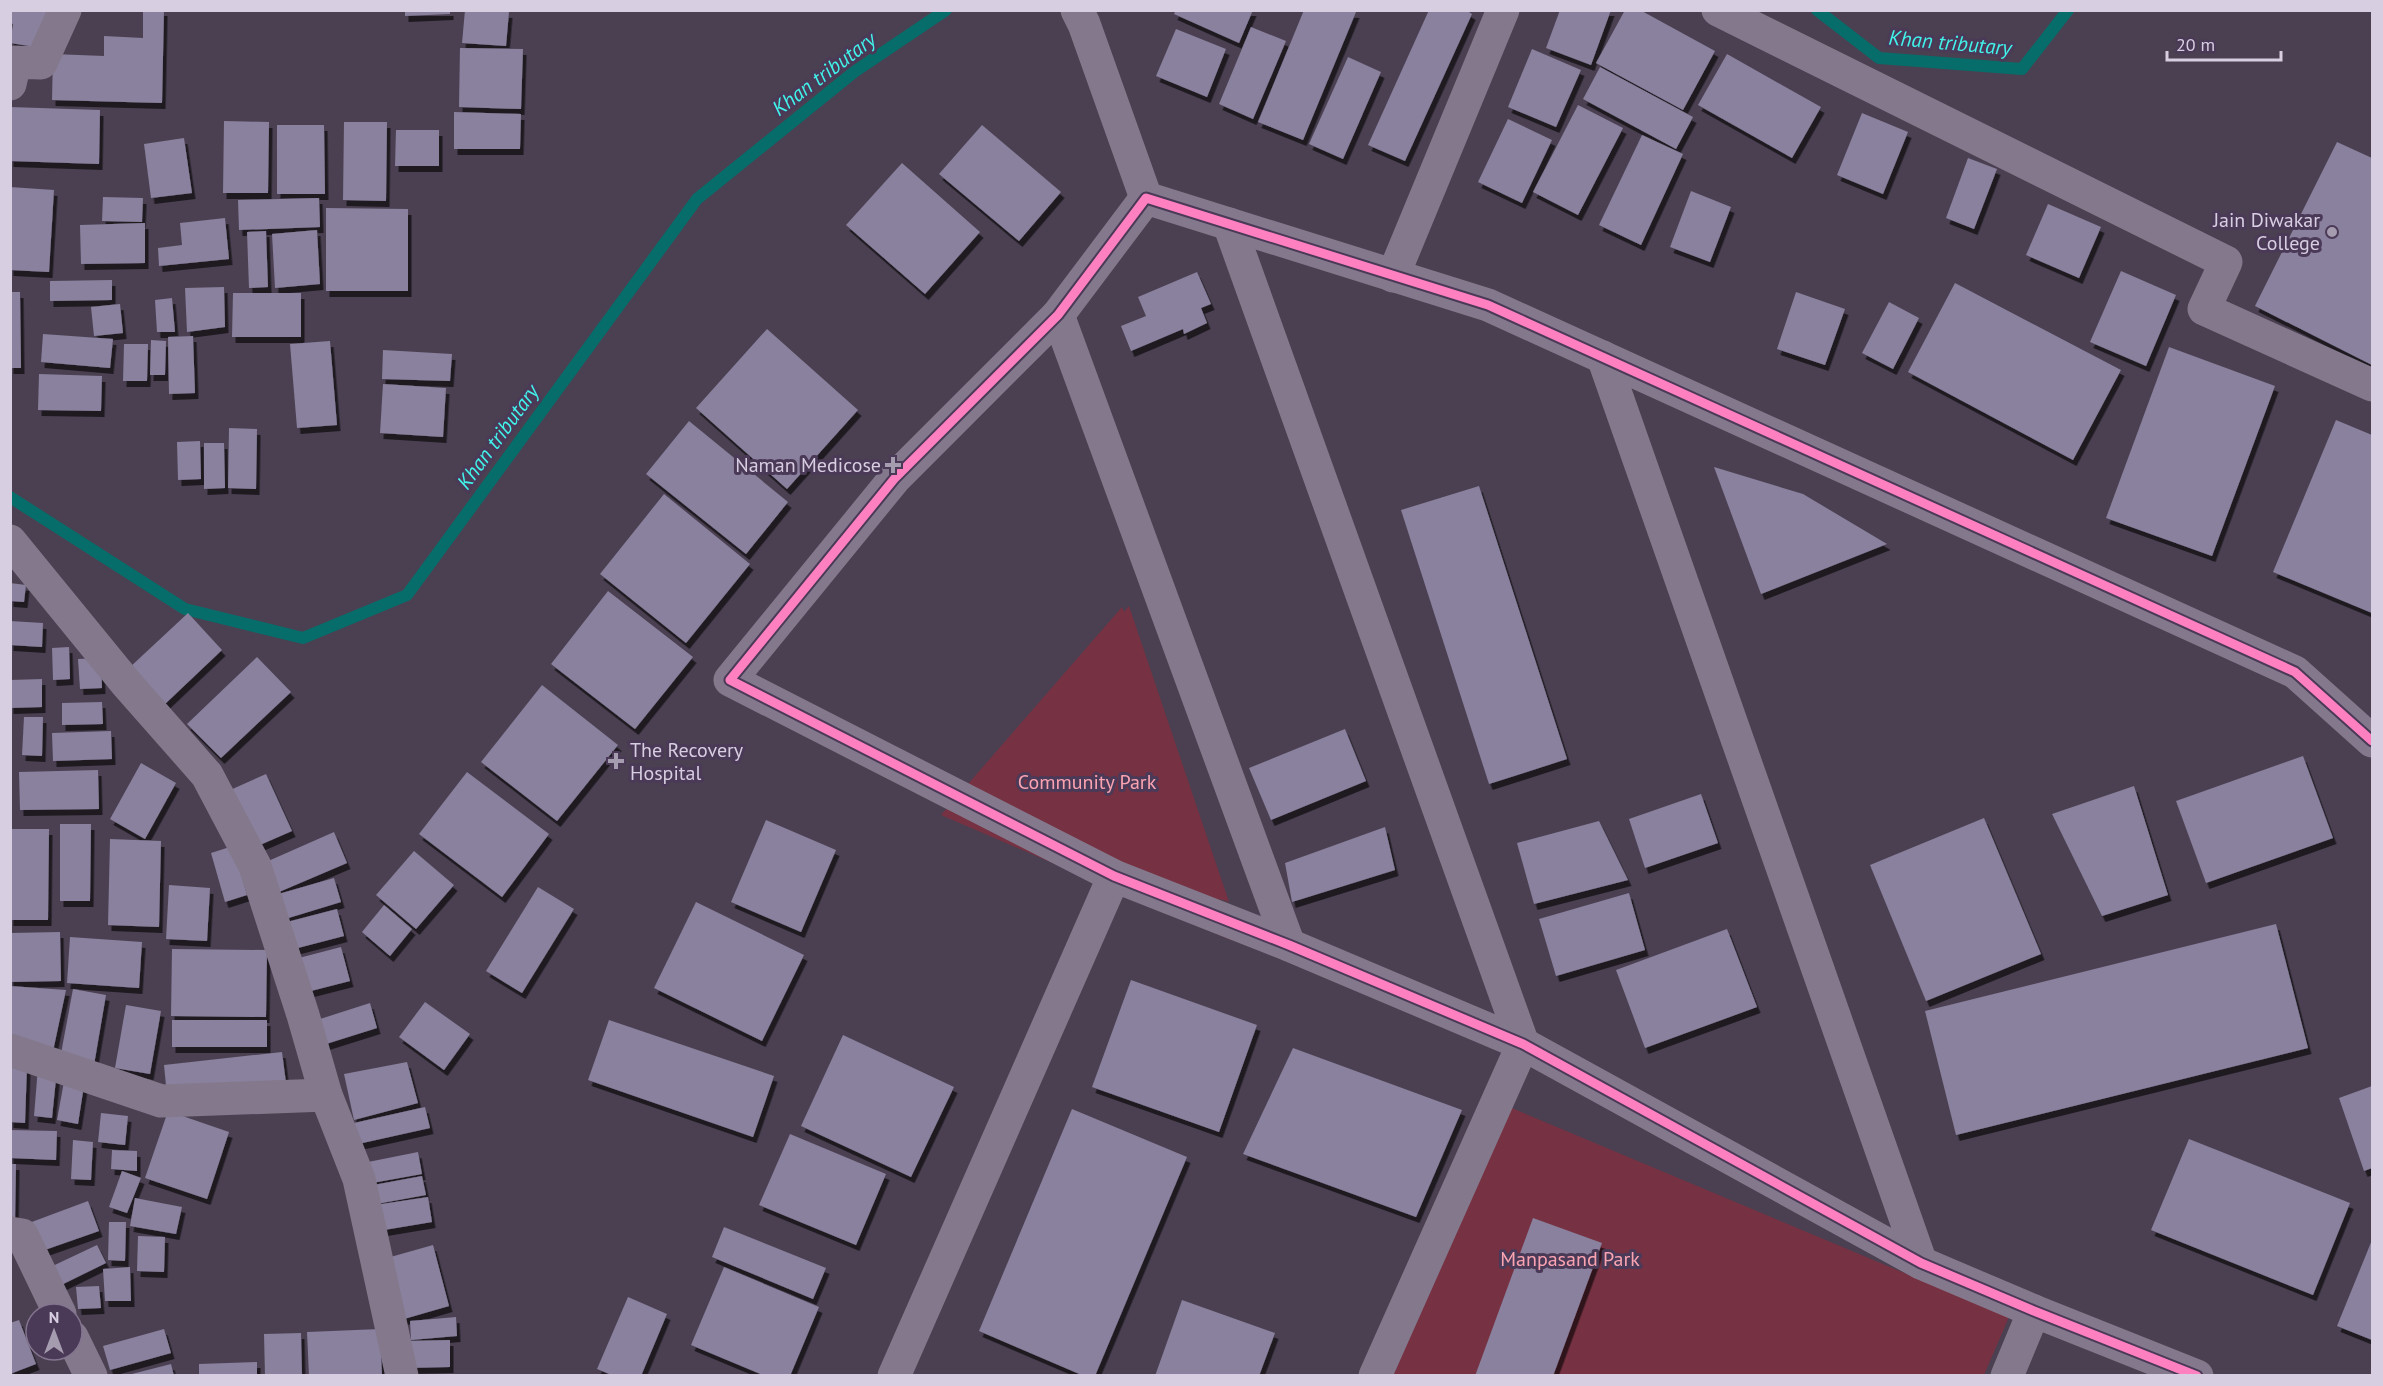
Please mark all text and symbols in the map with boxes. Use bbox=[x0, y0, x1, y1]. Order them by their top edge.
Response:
water label: Khan tributary bbox=[1887, 24, 2014, 61]
scale bar bbox=[2167, 24, 2281, 62]
water label: Khan tributary bbox=[766, 25, 883, 122]
text: 20 m bbox=[2176, 33, 2215, 56]
place label: Jain Diwakar College bbox=[2212, 207, 2320, 256]
marker: Jain Diwakar College bbox=[2325, 225, 2339, 239]
water label: Khan tributary bbox=[450, 377, 546, 495]
place label: Naman Medicose bbox=[735, 452, 881, 478]
marker: Naman Medicose bbox=[886, 458, 900, 472]
place label: The Recovery Hospital bbox=[630, 737, 744, 786]
marker: The Recovery Hospital bbox=[607, 752, 625, 770]
park label: Community Park bbox=[1018, 769, 1157, 795]
park label: Manpasand Park bbox=[1500, 1246, 1640, 1272]
north arrow bbox=[24, 1302, 84, 1362]
text: N bbox=[49, 1307, 59, 1327]

